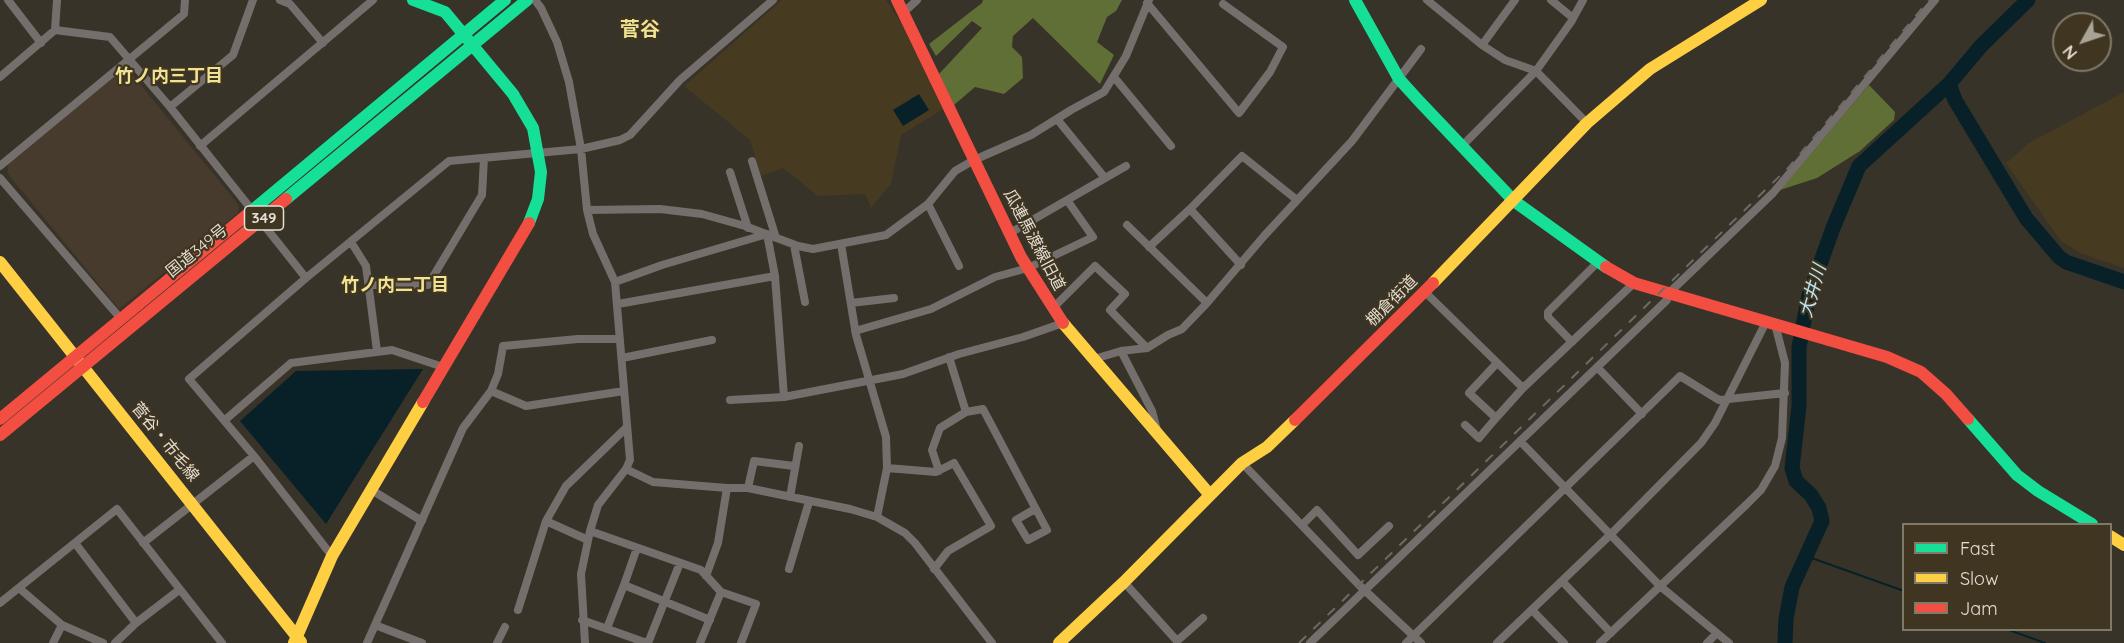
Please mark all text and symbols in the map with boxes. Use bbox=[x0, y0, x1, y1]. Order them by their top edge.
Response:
north arrow bbox=[2052, 12, 2112, 72]
district label: 菅谷 bbox=[620, 18, 660, 42]
text: N bbox=[2058, 41, 2081, 63]
district label: 竹ノ内三丁目 bbox=[115, 66, 223, 88]
street label: 瓜連馬渡線旧道 bbox=[999, 186, 1069, 294]
road number: 349 bbox=[244, 206, 284, 230]
street label: 国道349号 bbox=[162, 220, 232, 282]
water label: 大井川 bbox=[1795, 262, 1831, 320]
street label: 棚倉街道 bbox=[1363, 272, 1421, 330]
district label: 竹ノ内二丁目 bbox=[341, 275, 449, 297]
street label: 菅谷・市毛線 bbox=[127, 399, 203, 485]
legend bbox=[1902, 523, 2112, 631]
text: Fast bbox=[1960, 537, 1995, 560]
text: Slow bbox=[1960, 567, 1998, 590]
text: Jam bbox=[1960, 597, 1998, 620]

